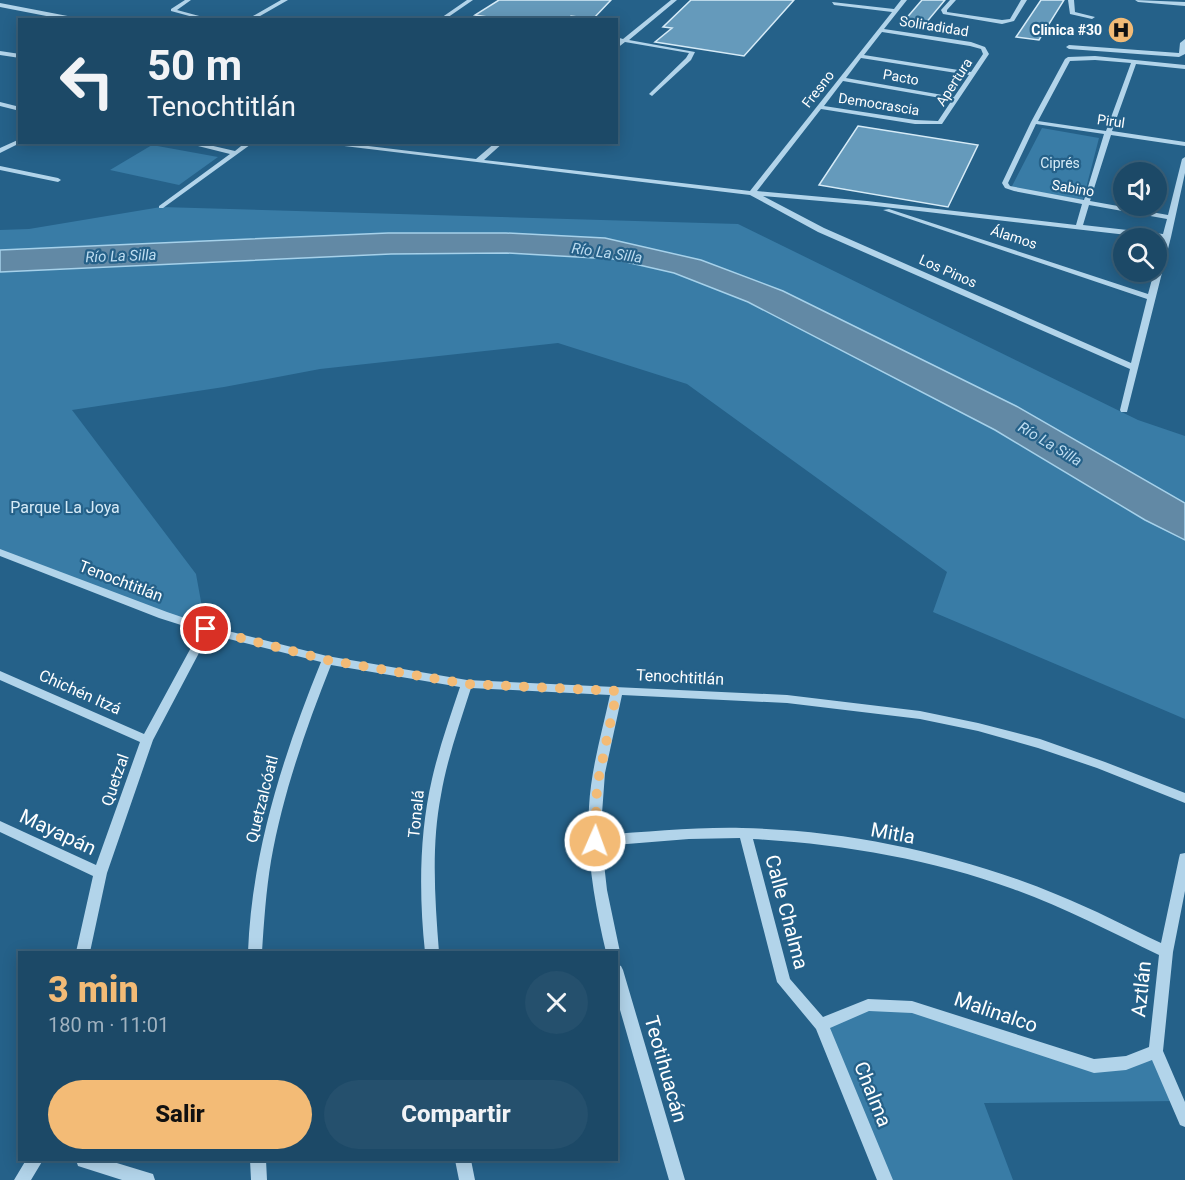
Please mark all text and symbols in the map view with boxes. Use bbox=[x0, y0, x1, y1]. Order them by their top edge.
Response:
street label: Soliradidad bbox=[898, 13, 970, 39]
hospital icon: Clinica #30 bbox=[1106, 15, 1136, 45]
place label: Clinica #30 bbox=[1031, 22, 1102, 38]
text: 50 m bbox=[147, 41, 242, 90]
icon: left bbox=[48, 42, 126, 120]
street label: Apertura bbox=[933, 55, 975, 109]
street label: Pacto bbox=[882, 66, 920, 88]
street label: Fresno bbox=[799, 67, 837, 111]
street label: Democrascia bbox=[837, 90, 921, 118]
text: Tenochtitlán bbox=[147, 91, 296, 123]
street label: Pirul bbox=[1096, 111, 1126, 131]
park label: Ciprés bbox=[1040, 155, 1080, 171]
map controls bbox=[1113, 162, 1167, 282]
button: sound bbox=[1113, 162, 1167, 216]
street label: Sabino bbox=[1050, 176, 1096, 200]
street label: Álamos bbox=[989, 221, 1039, 252]
button: search bbox=[1113, 228, 1167, 282]
water label: Río La Silla bbox=[571, 239, 644, 267]
water label: Río La Silla bbox=[85, 246, 157, 266]
street label: Los Pinos bbox=[917, 251, 979, 291]
water label: Río La Silla bbox=[1015, 418, 1085, 470]
park label: Parque La Joya bbox=[10, 498, 120, 517]
street label: Tenochtitlán bbox=[76, 556, 166, 606]
pin bbox=[180, 603, 231, 654]
icon: arrive bbox=[189, 612, 222, 645]
street label: Chichén Itzá bbox=[36, 665, 124, 719]
street label: Tenochtitlán bbox=[635, 665, 725, 689]
street label: Quetzal bbox=[97, 751, 133, 809]
street label: Quetzalcóatl bbox=[242, 753, 282, 845]
street label: Tonalá bbox=[404, 789, 428, 839]
street label: Mayapán bbox=[16, 804, 100, 860]
position arrow bbox=[563, 809, 627, 873]
street label: Mitla bbox=[869, 817, 917, 849]
street label: Calle Chalma bbox=[760, 852, 814, 972]
street label: Aztlán bbox=[1126, 960, 1156, 1018]
text: 3 min bbox=[48, 969, 139, 1011]
button: close bbox=[525, 971, 588, 1034]
street label: Malinalco bbox=[951, 987, 1041, 1037]
text: 180 m · 11:01 bbox=[48, 1013, 169, 1037]
street label: Teotihuacán bbox=[639, 1013, 693, 1125]
street label: Chalma bbox=[849, 1058, 897, 1130]
button: Salir bbox=[48, 1080, 312, 1149]
button: Compartir bbox=[324, 1080, 588, 1149]

